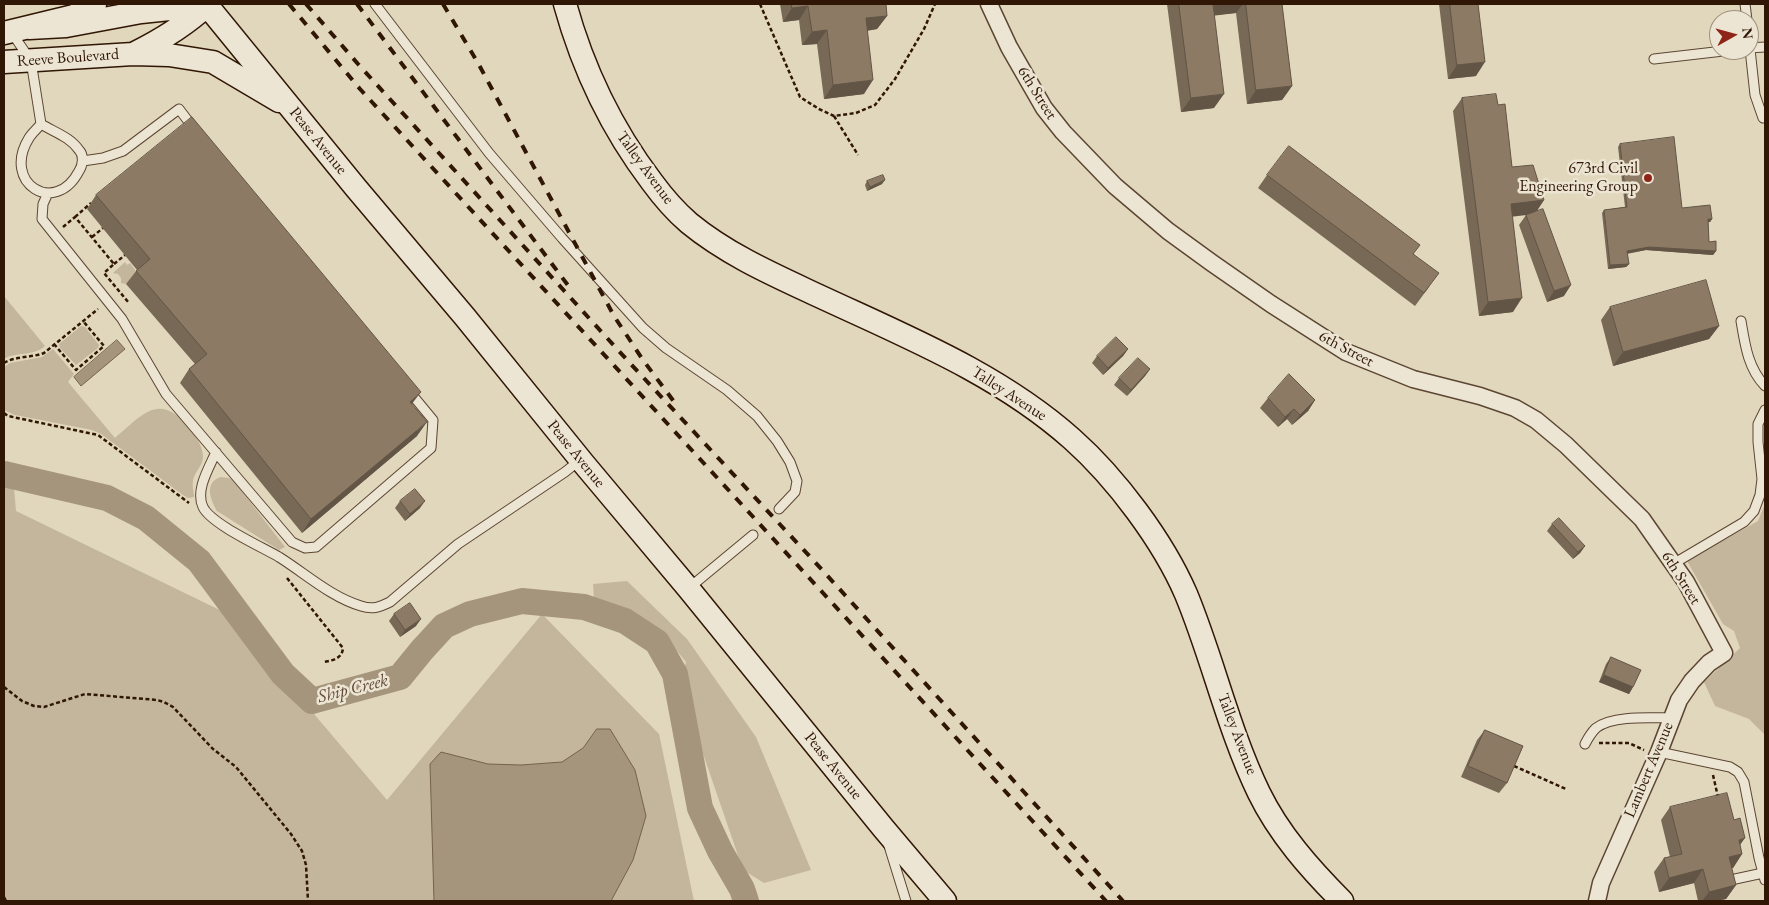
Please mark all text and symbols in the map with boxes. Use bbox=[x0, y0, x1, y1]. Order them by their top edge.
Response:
north arrow bbox=[1709, 10, 1759, 60]
text: N bbox=[1738, 27, 1758, 40]
street label: Reeve Boulevard bbox=[16, 45, 120, 71]
street label: 6th Street bbox=[1013, 63, 1061, 123]
street label: Pease Avenue bbox=[285, 103, 351, 179]
street label: Talley Avenue bbox=[612, 128, 678, 208]
place label: 673rd Civil Engineering Group bbox=[1519, 159, 1638, 197]
marker: 673rd Civil Engineering Group bbox=[1642, 172, 1654, 184]
street label: 6th Street bbox=[1315, 327, 1377, 371]
street label: Talley Avenue bbox=[968, 363, 1050, 425]
street label: Pease Avenue bbox=[543, 416, 609, 492]
street label: 6th Street bbox=[1657, 548, 1705, 608]
water label: Ship Creek bbox=[316, 670, 390, 708]
street label: Talley Avenue bbox=[1213, 691, 1261, 777]
street label: Lambert Avenue bbox=[1620, 719, 1678, 821]
street label: Pease Avenue bbox=[800, 728, 866, 804]

